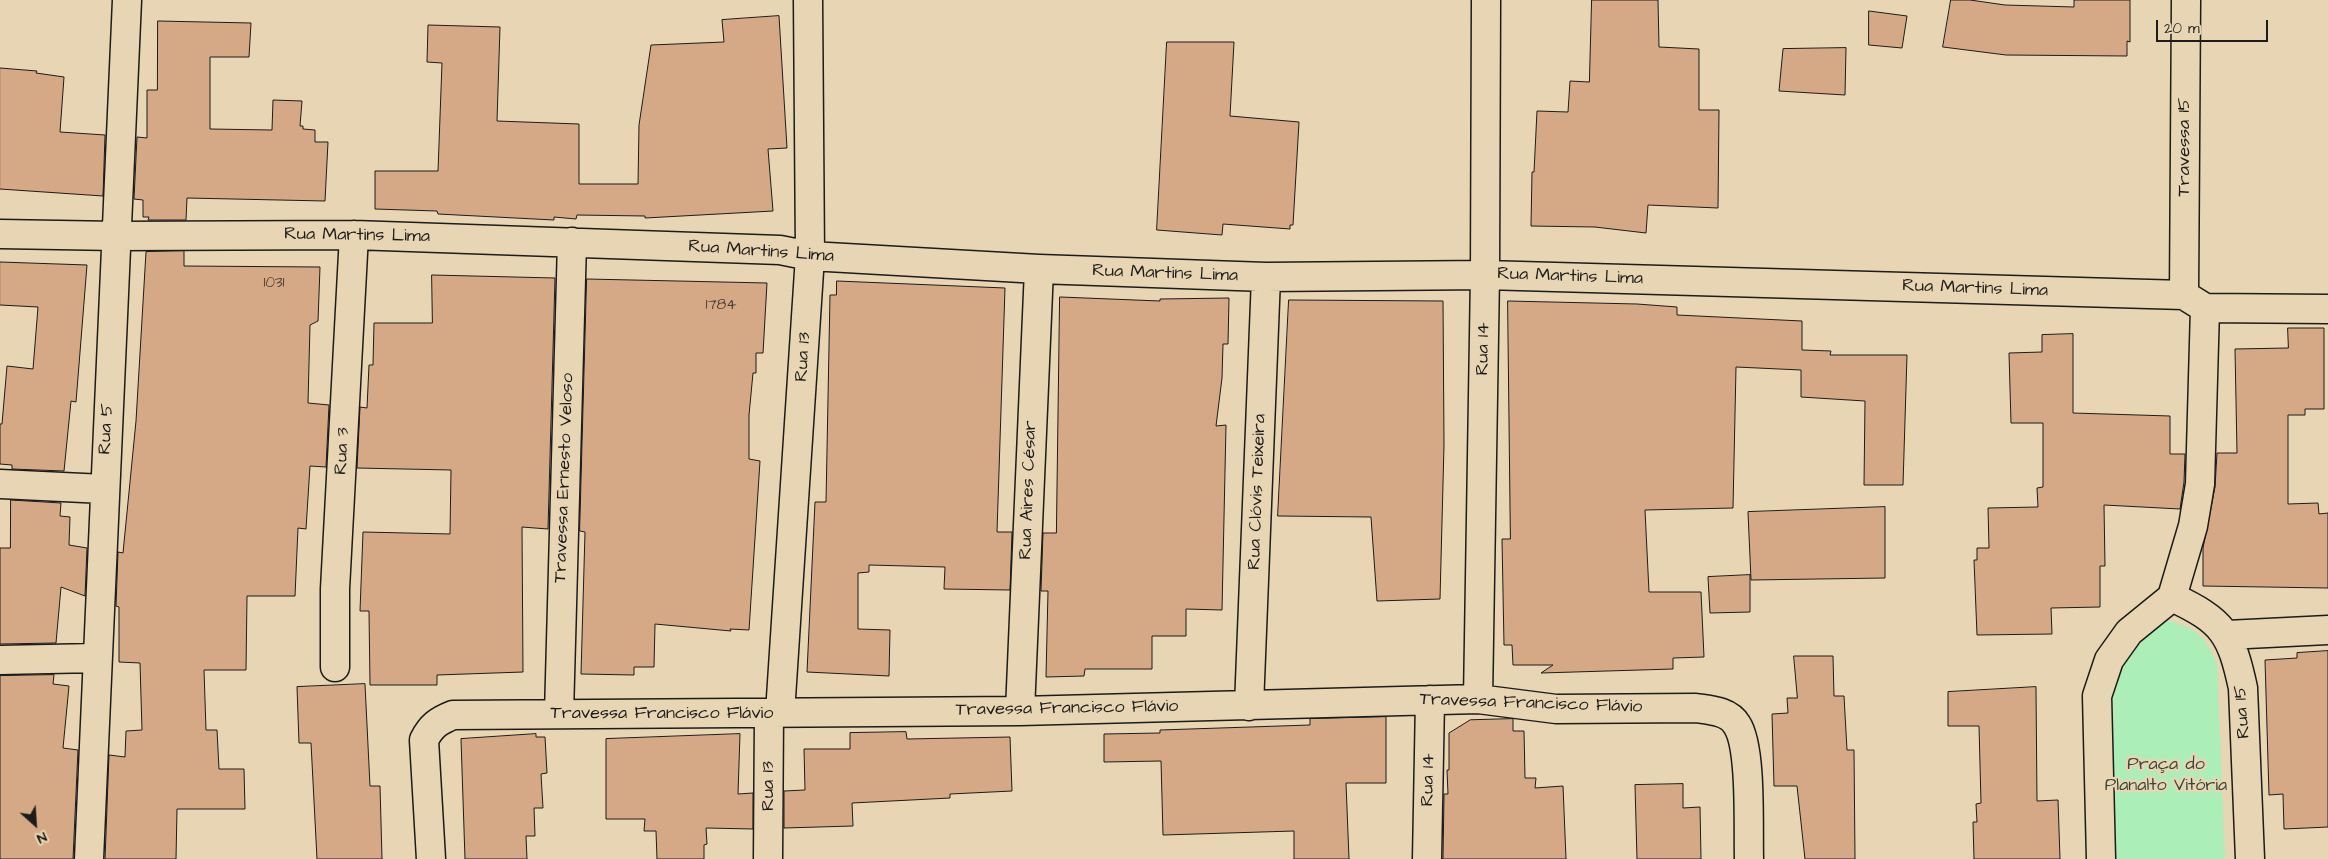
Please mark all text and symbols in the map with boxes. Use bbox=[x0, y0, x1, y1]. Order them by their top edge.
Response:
scale bar bbox=[2158, 10, 2270, 42]
text: 20 m bbox=[2164, 18, 2200, 39]
street label: Travessa 15 bbox=[2174, 98, 2196, 196]
street label: Rua Martins Lima bbox=[284, 224, 430, 248]
street label: Rua Martins Lima bbox=[687, 236, 835, 268]
street label: Rua Martins Lima bbox=[1092, 261, 1238, 287]
street label: Rua Martins Lima bbox=[1497, 264, 1643, 290]
house number: 1031 bbox=[264, 275, 284, 293]
street label: Rua Martins Lima bbox=[1902, 276, 2048, 302]
house number: 1784 bbox=[705, 297, 737, 315]
street label: Rua 14 bbox=[1473, 322, 1495, 376]
street label: Rua 13 bbox=[791, 331, 817, 383]
street label: Travessa Ernesto Veloso bbox=[551, 373, 579, 583]
street label: Rua 5 bbox=[95, 403, 119, 455]
street label: Rua Clóvis Teixeira bbox=[1244, 414, 1272, 570]
street label: Rua Aires César bbox=[1016, 420, 1042, 560]
street label: Rua 3 bbox=[331, 427, 355, 475]
street label: Rua 15 bbox=[2230, 685, 2256, 739]
street label: Travessa Francisco Flávio bbox=[1419, 689, 1643, 719]
street label: Travessa Francisco Flávio bbox=[955, 696, 1179, 722]
street label: Travessa Francisco Flávio bbox=[551, 703, 773, 725]
street label: Rua 14 bbox=[1418, 753, 1440, 807]
park label: Praça do Planalto Vitória bbox=[2105, 754, 2227, 796]
street label: Rua 13 bbox=[758, 761, 780, 811]
north arrow bbox=[10, 799, 60, 849]
text: N bbox=[33, 827, 50, 848]

